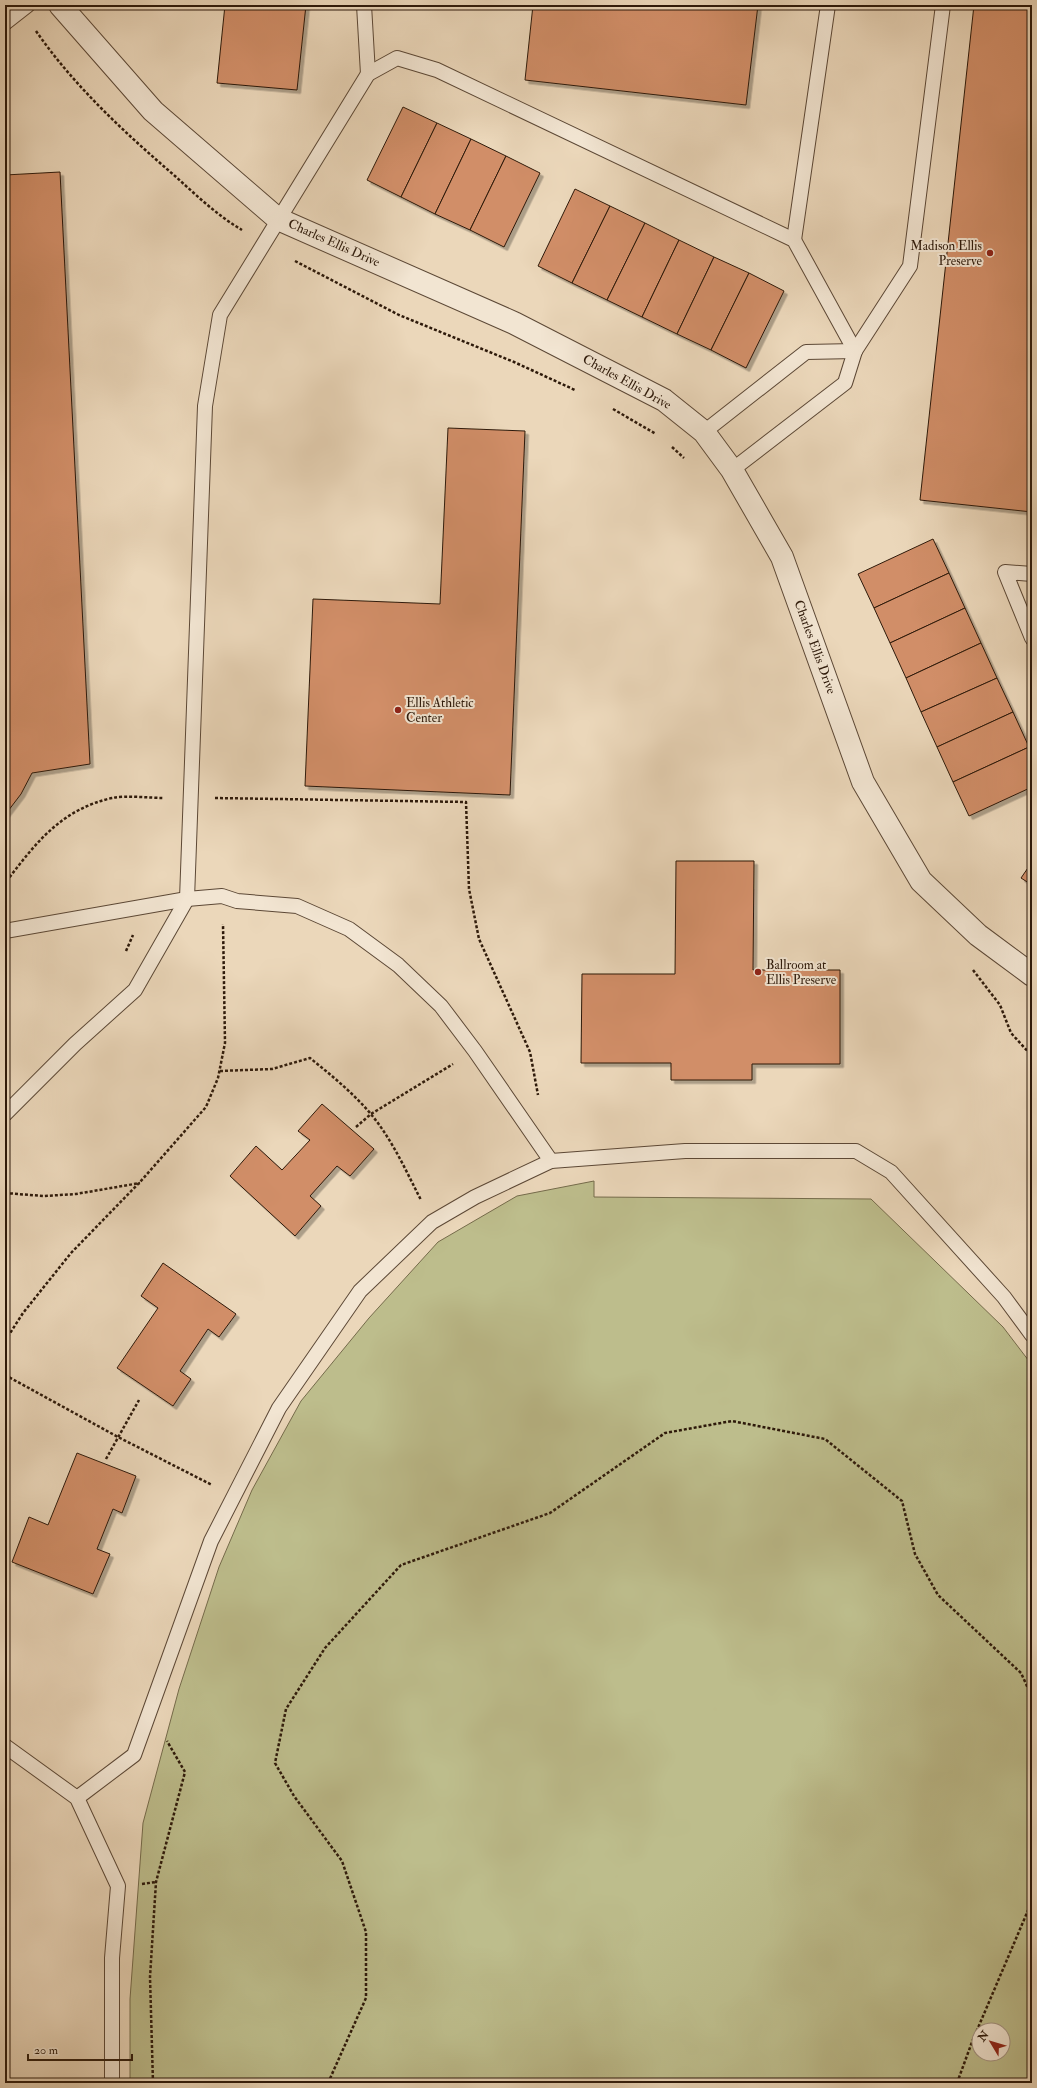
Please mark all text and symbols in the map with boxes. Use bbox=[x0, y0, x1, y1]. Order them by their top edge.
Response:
street label: Charles Ellis Drive bbox=[286, 216, 383, 271]
place label: Madison Ellis Preserve bbox=[910, 238, 983, 269]
marker: Madison Ellis Preserve bbox=[985, 248, 995, 258]
street label: Charles Ellis Drive bbox=[580, 351, 675, 413]
street label: Charles Ellis Drive bbox=[791, 598, 840, 697]
place label: Ellis Athletic Center bbox=[406, 695, 474, 726]
marker: Ellis Athletic Center bbox=[393, 705, 403, 715]
place label: Ballroom at Ellis Preserve bbox=[766, 957, 837, 988]
marker: Ballroom at Ellis Preserve bbox=[753, 967, 763, 977]
north arrow bbox=[971, 2022, 1011, 2062]
text: N bbox=[975, 2027, 992, 2045]
scale bar bbox=[28, 2036, 132, 2062]
text: 20 m bbox=[34, 2043, 59, 2058]

